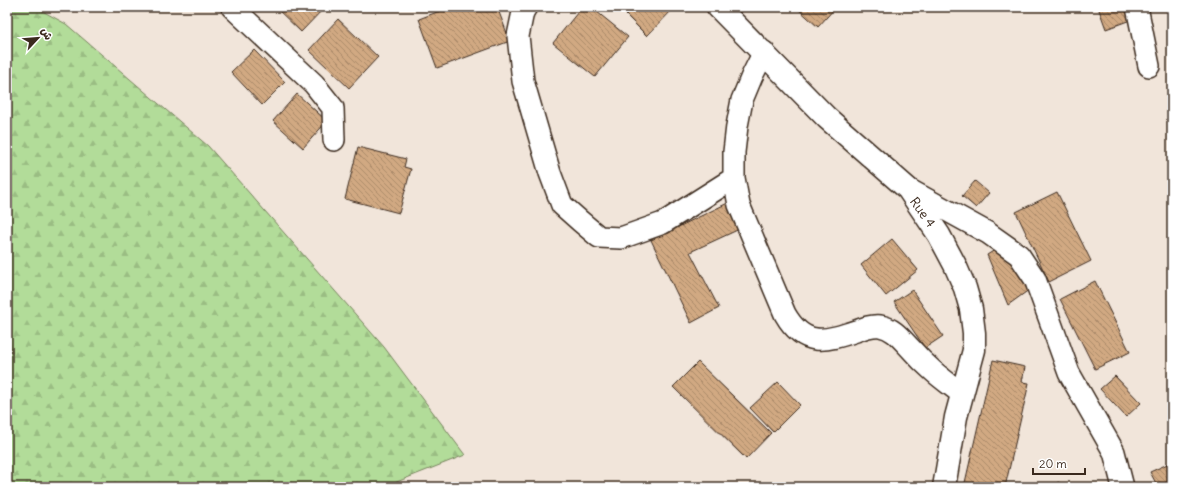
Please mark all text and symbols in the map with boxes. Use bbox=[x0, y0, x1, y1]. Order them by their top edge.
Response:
north arrow bbox=[18, 18, 58, 58]
text: ش bbox=[38, 25, 56, 42]
street label: Rue 4 bbox=[906, 194, 939, 231]
scale bar bbox=[1033, 450, 1085, 476]
text: 20 m bbox=[1039, 456, 1067, 471]

